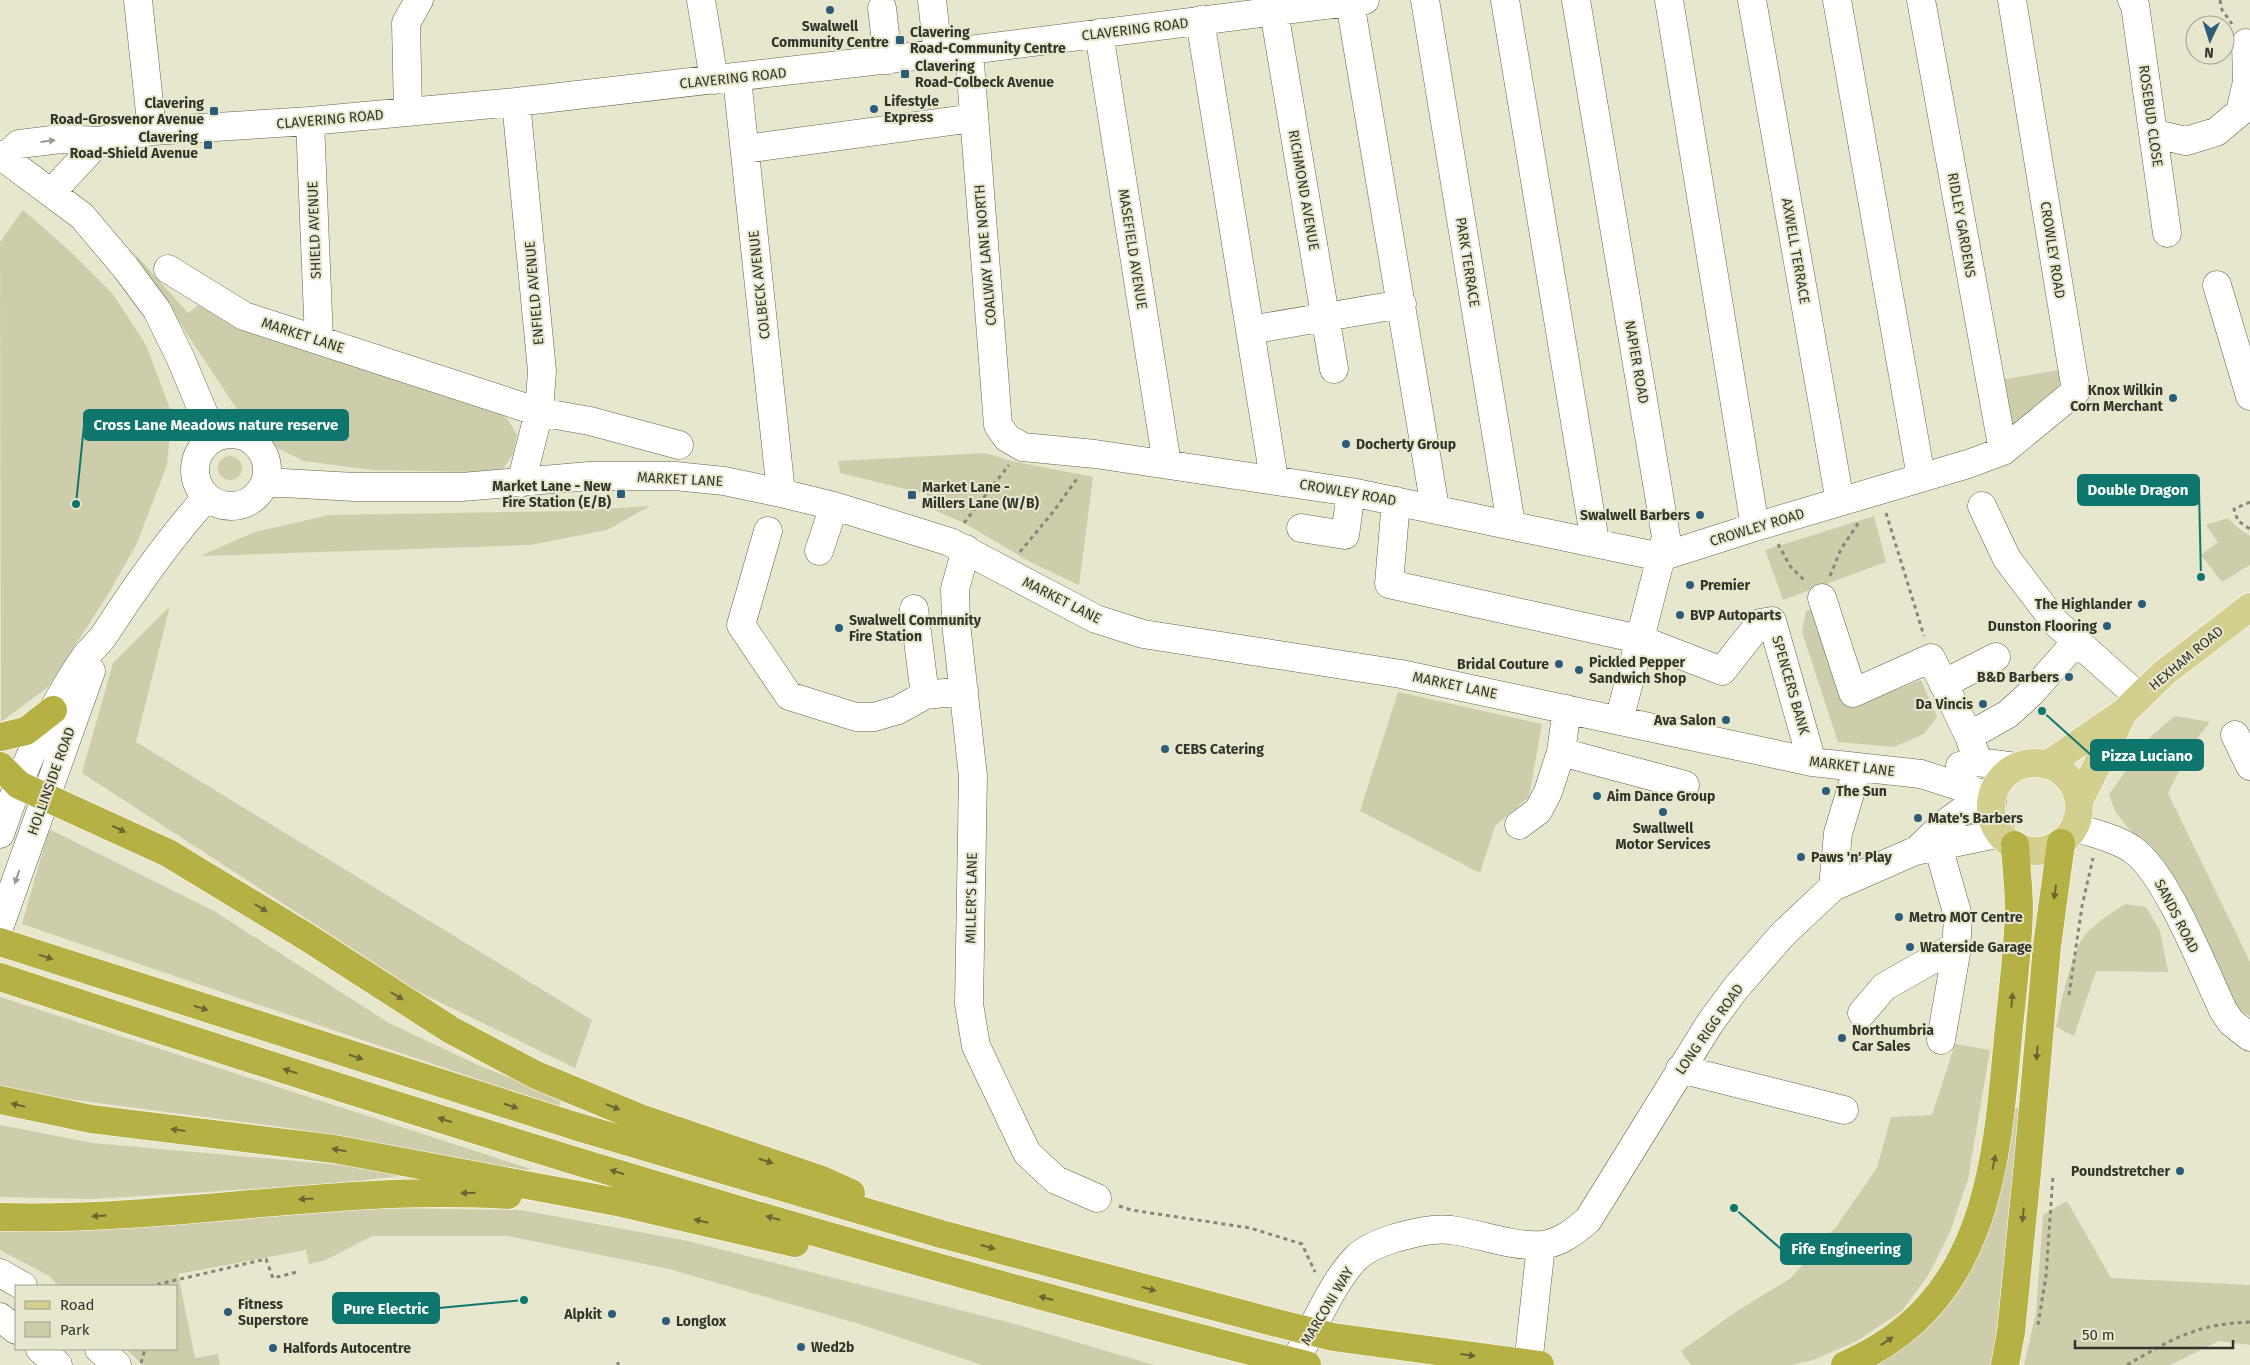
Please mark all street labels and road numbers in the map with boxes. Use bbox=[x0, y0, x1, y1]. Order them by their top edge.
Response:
street label: CLAVERING ROAD bbox=[1081, 15, 1189, 44]
street label: CLAVERING ROAD bbox=[679, 64, 787, 93]
street label: ROSEBUD CLOSE bbox=[2135, 64, 2166, 168]
street label: CLAVERING ROAD bbox=[276, 106, 384, 133]
street label: RICHMOND AVENUE bbox=[1285, 128, 1322, 252]
street label: RIDLEY GARDENS bbox=[1944, 171, 1979, 279]
street label: SHIELD AVENUE bbox=[304, 181, 325, 279]
street label: COALWAY LANE NORTH bbox=[971, 184, 1000, 326]
street label: MASEFIELD AVENUE bbox=[1115, 188, 1150, 310]
street label: AXWELL TERRACE bbox=[1778, 197, 1813, 305]
street label: CROWLEY ROAD bbox=[2036, 200, 2069, 300]
street label: PARK TERRACE bbox=[1452, 216, 1483, 308]
street label: COLBECK AVENUE bbox=[745, 230, 774, 340]
street label: ENFIELD AVENUE bbox=[521, 240, 548, 346]
street label: MARKET LANE bbox=[259, 314, 346, 357]
street label: NAPIER ROAD bbox=[1621, 319, 1652, 405]
street label: MARKET LANE bbox=[637, 469, 723, 490]
street label: CROWLEY ROAD bbox=[1298, 476, 1398, 509]
street label: CROWLEY ROAD bbox=[1708, 505, 1807, 550]
street label: MARKET LANE bbox=[1020, 573, 1104, 628]
street label: HEXHAM ROAD bbox=[2146, 622, 2227, 694]
street label: SPENCERS BANK bbox=[1768, 634, 1813, 737]
street label: MARKET LANE bbox=[1411, 668, 1499, 703]
street label: HOLLINSIDE ROAD bbox=[24, 725, 79, 838]
street label: MARKET LANE bbox=[1808, 753, 1896, 780]
street label: MILLER'S LANE bbox=[962, 852, 981, 944]
street label: SANDS ROAD bbox=[2151, 877, 2202, 956]
street label: LONG RIGG ROAD bbox=[1672, 981, 1747, 1078]
street label: MARCONI WAY bbox=[1297, 1264, 1358, 1349]

